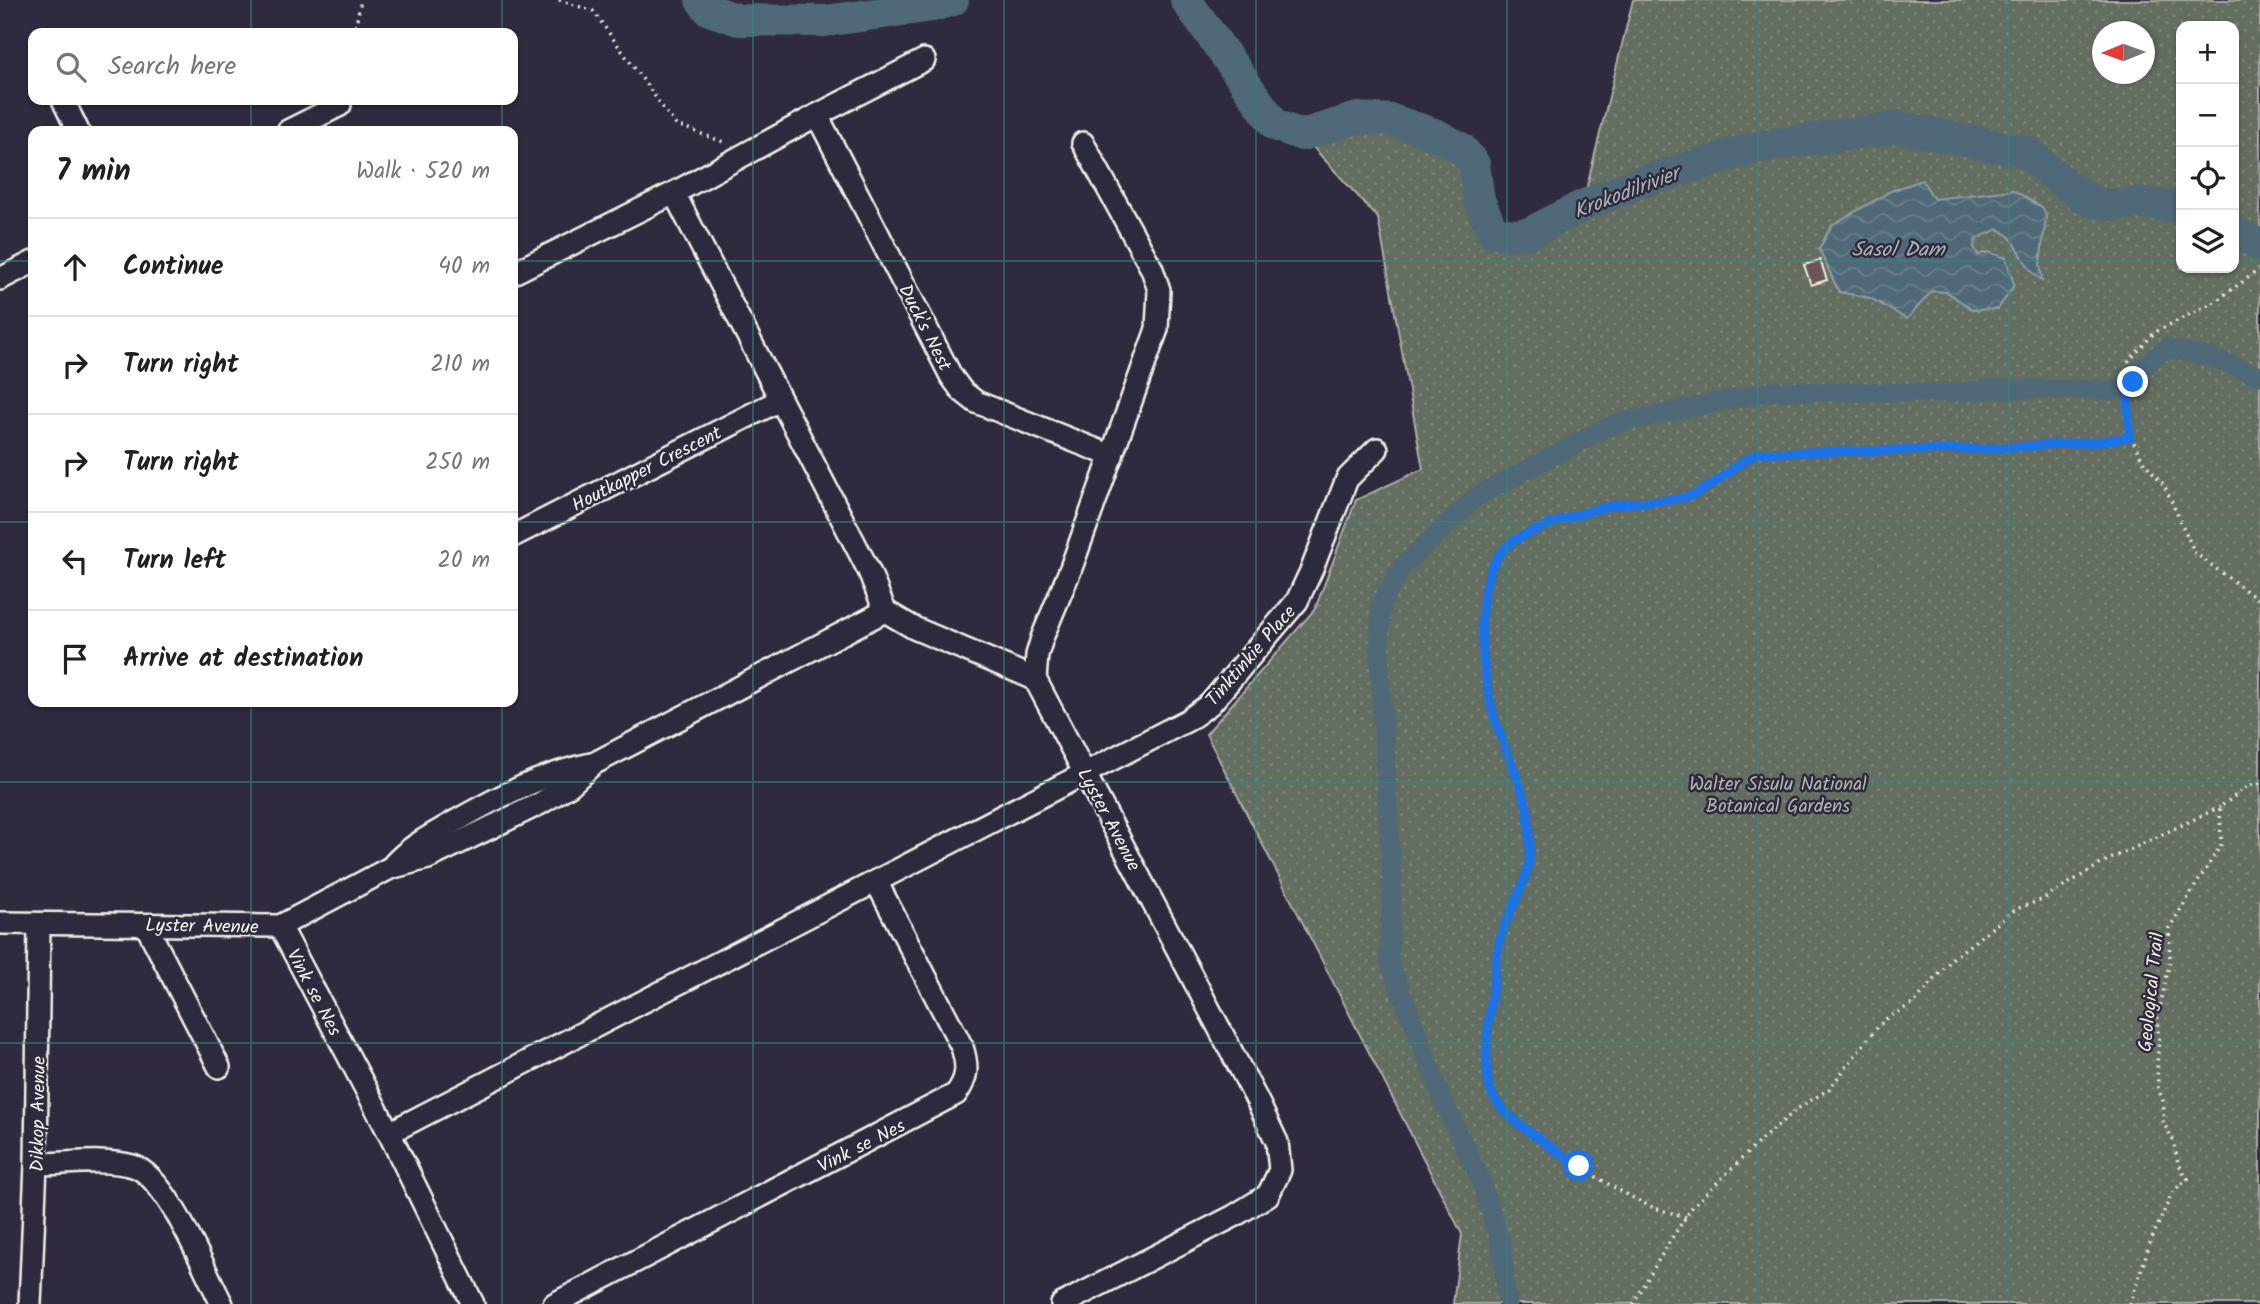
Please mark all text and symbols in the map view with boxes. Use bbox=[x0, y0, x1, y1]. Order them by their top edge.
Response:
north arrow bbox=[2092, 21, 2155, 84]
map controls bbox=[2176, 21, 2239, 273]
button: + bbox=[2176, 21, 2239, 84]
search box bbox=[28, 28, 518, 105]
text: Search here bbox=[108, 46, 236, 88]
icon: search bbox=[52, 48, 90, 86]
button: − bbox=[2176, 84, 2239, 147]
button: locate bbox=[2176, 147, 2239, 210]
text: 7 min bbox=[56, 148, 131, 196]
text: Walk · 520 m bbox=[356, 154, 490, 190]
water label: Krokodilrivier bbox=[1569, 157, 1688, 229]
button: layers bbox=[2176, 210, 2239, 273]
water label: Sasol Dam bbox=[1851, 234, 1947, 267]
text: Continue bbox=[123, 246, 224, 288]
icon: ahead bbox=[56, 248, 94, 286]
text: 40 m bbox=[438, 249, 490, 285]
street label: Duck's Nest bbox=[889, 279, 959, 377]
text: Turn right bbox=[123, 344, 239, 386]
icon: right bbox=[56, 346, 94, 384]
text: 210 m bbox=[430, 347, 490, 383]
route end bbox=[2117, 366, 2148, 397]
street label: Houtkapper Crescent bbox=[567, 419, 728, 521]
text: Turn right bbox=[123, 442, 239, 484]
icon: right bbox=[56, 444, 94, 482]
text: 250 m bbox=[425, 445, 490, 481]
text: Turn left bbox=[123, 540, 226, 582]
icon: left bbox=[56, 542, 94, 580]
text: 20 m bbox=[438, 543, 490, 579]
street label: Tinktinkie Place bbox=[1199, 599, 1305, 714]
text: Arrive at destination bbox=[123, 638, 363, 680]
icon: arrive bbox=[56, 640, 94, 678]
street label: Lyster Avenue bbox=[1068, 763, 1148, 877]
park label: Walter Sisulu National Botanical Gardens bbox=[1689, 770, 1867, 822]
street label: Lyster Avenue bbox=[145, 911, 259, 943]
street label: Geological Trail bbox=[2131, 931, 2173, 1053]
street label: Vink se Nes bbox=[278, 944, 349, 1042]
street label: Dikkop Avenue bbox=[23, 1055, 55, 1172]
street label: Vink se Nes bbox=[813, 1112, 911, 1182]
route start bbox=[1563, 1150, 1594, 1181]

